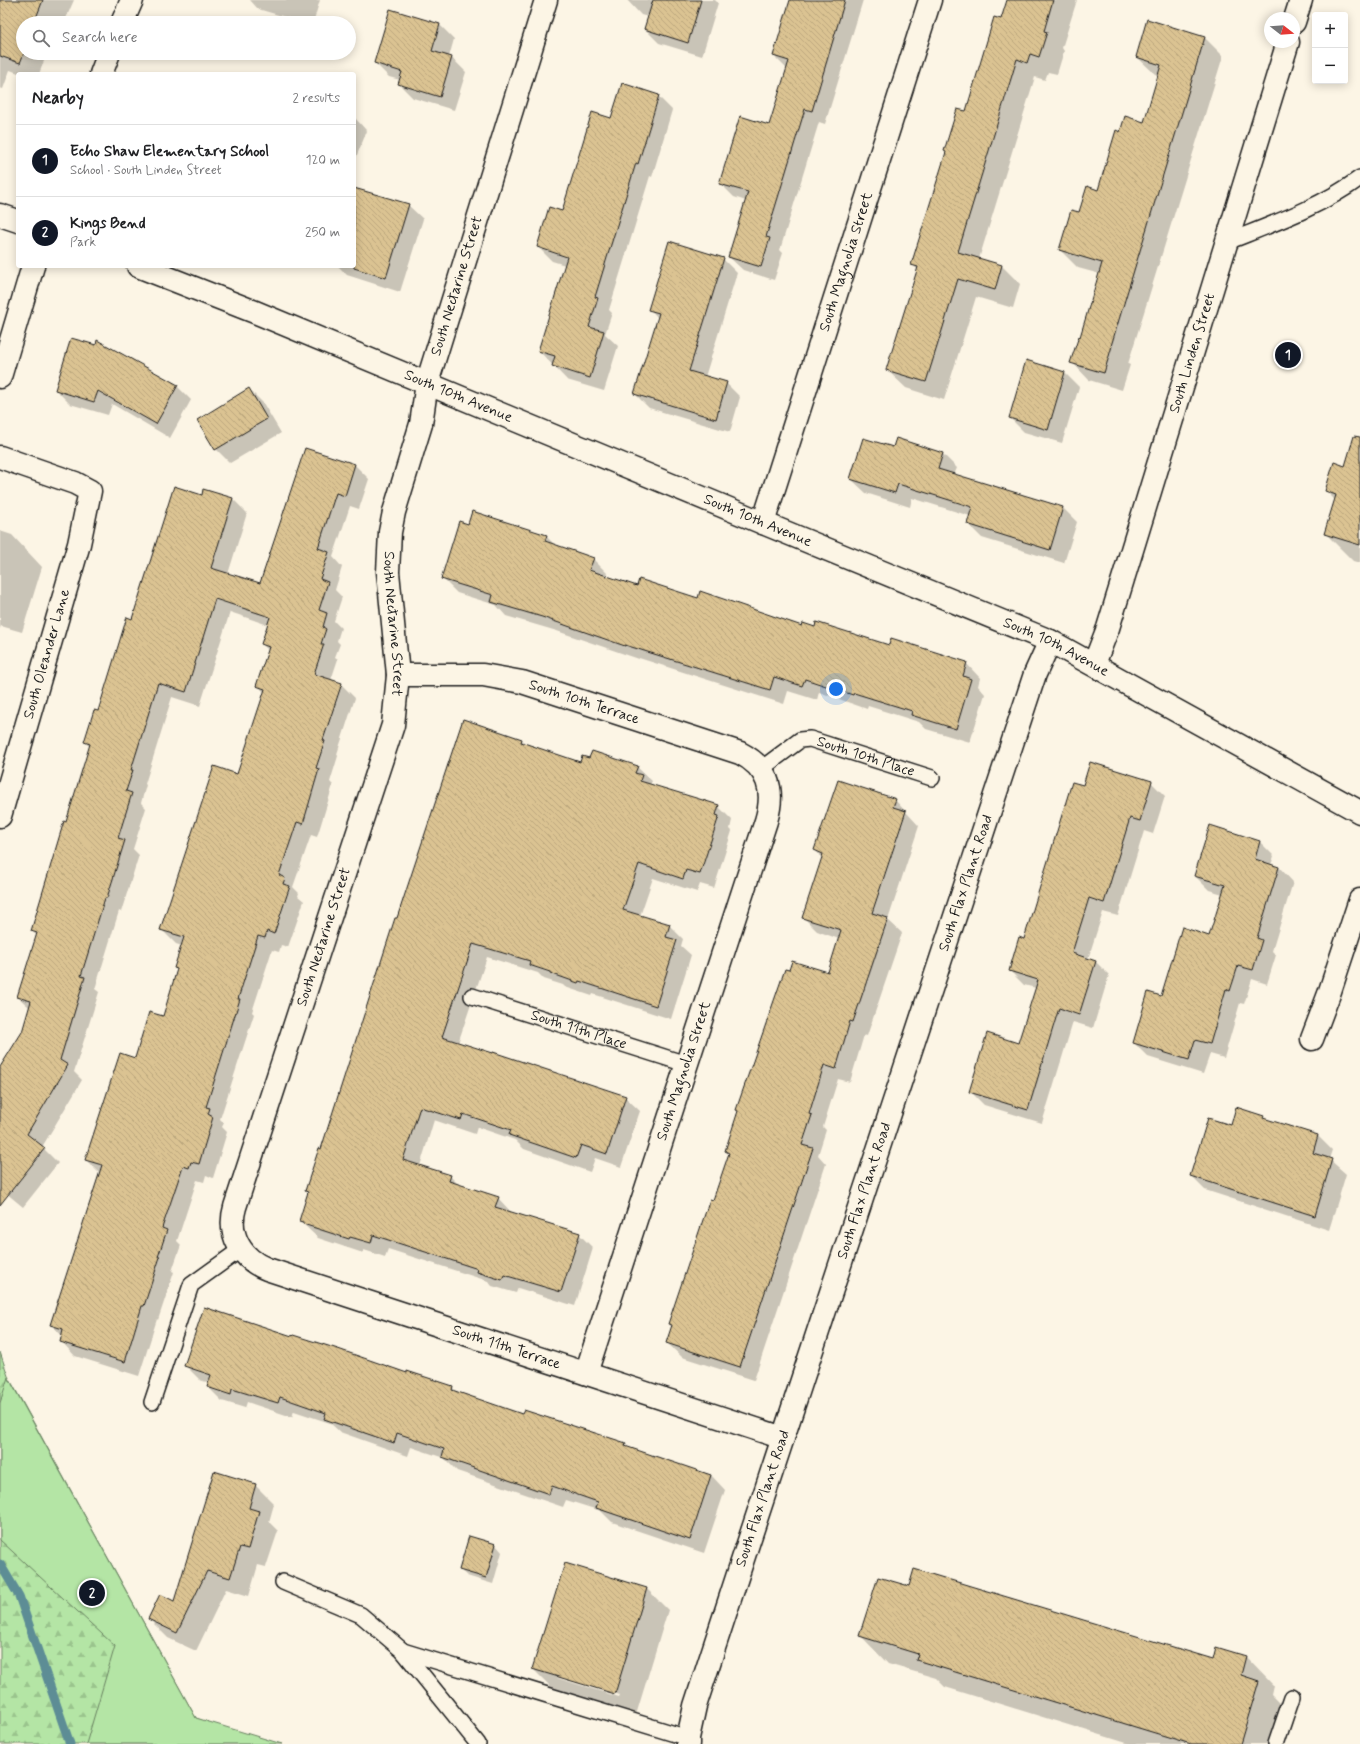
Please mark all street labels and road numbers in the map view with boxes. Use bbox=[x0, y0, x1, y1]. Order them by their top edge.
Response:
street label: South Magnolia Street bbox=[815, 189, 878, 334]
street label: South Nectarine Street bbox=[426, 214, 488, 358]
street label: South Linden Street bbox=[1165, 290, 1220, 416]
street label: South 10th Avenue bbox=[401, 365, 516, 428]
street label: South 10th Avenue bbox=[700, 489, 815, 552]
street label: South Nectarine Street bbox=[378, 551, 408, 697]
street label: South Oleander Lane bbox=[19, 587, 75, 721]
street label: South 10th Avenue bbox=[1000, 613, 1112, 682]
street label: South 10th Terrace bbox=[526, 675, 642, 730]
street label: South 10th Place bbox=[814, 732, 917, 782]
street label: South Flax Plant Road bbox=[934, 812, 998, 954]
street label: South Nectarine Street bbox=[292, 865, 356, 1009]
street label: South Magnolia Street bbox=[652, 999, 717, 1144]
street label: South 11th Place bbox=[528, 1005, 629, 1055]
street label: South Flax Plant Road bbox=[833, 1120, 896, 1262]
street label: South 11th Terrace bbox=[450, 1320, 563, 1375]
street label: South Flax Plant Road bbox=[731, 1428, 795, 1570]

